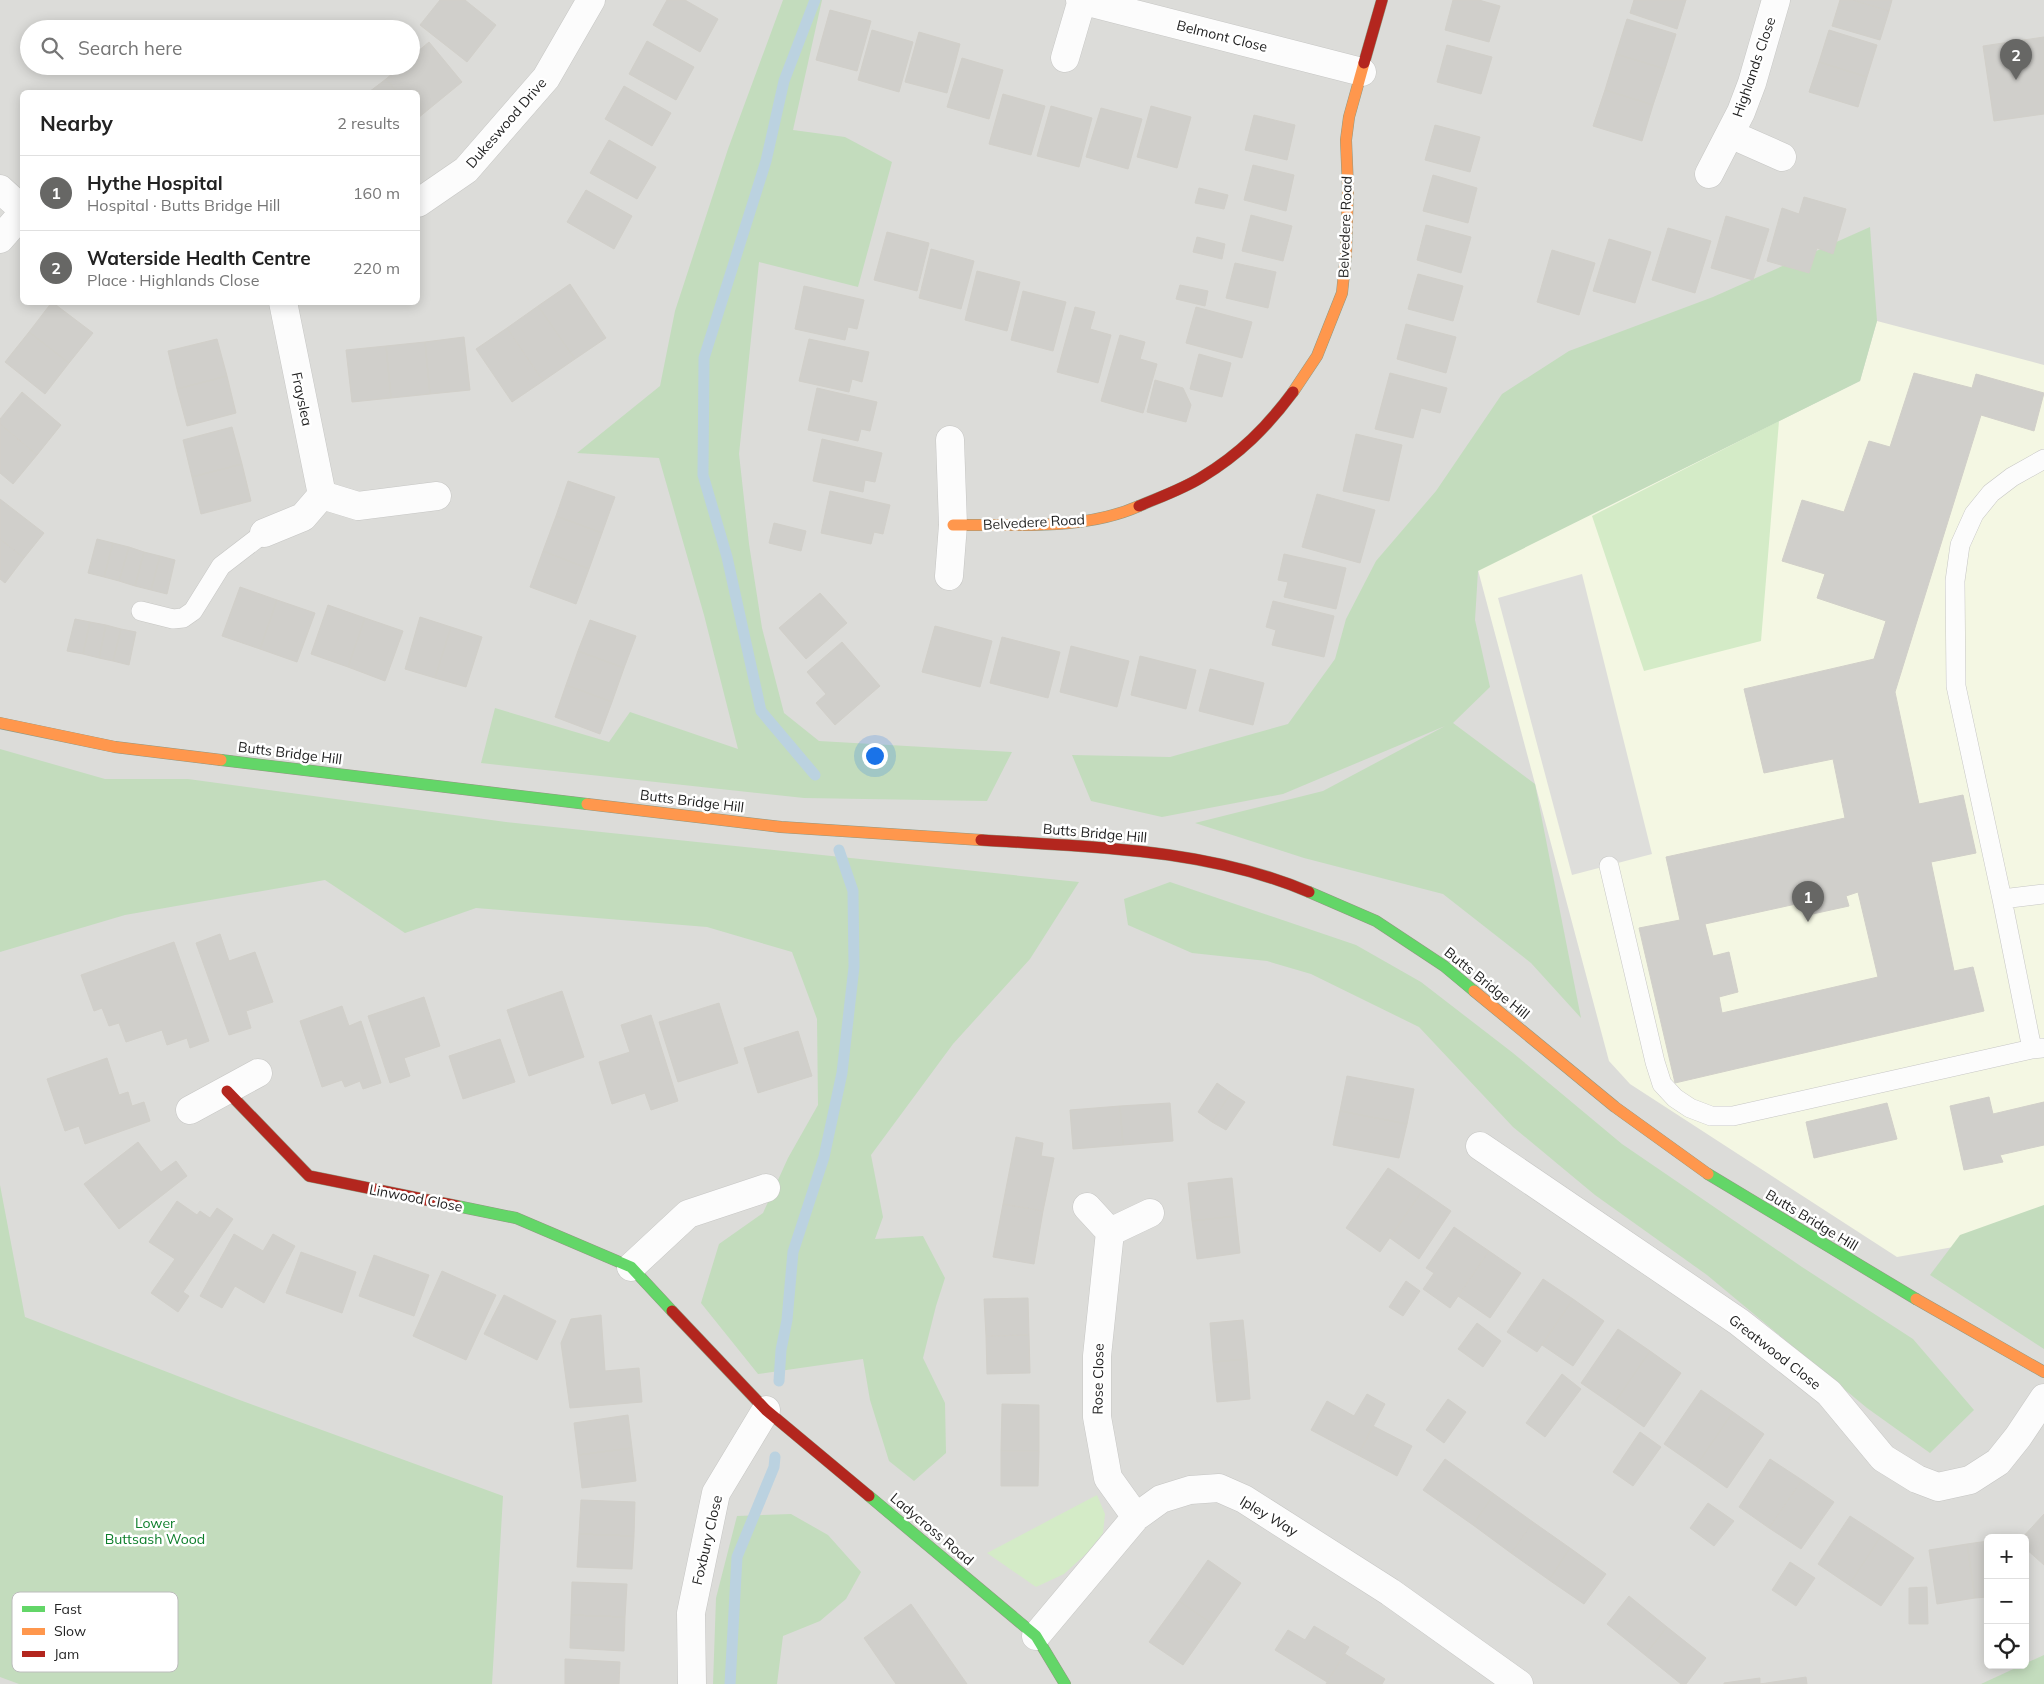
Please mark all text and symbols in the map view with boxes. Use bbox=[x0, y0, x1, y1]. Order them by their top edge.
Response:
street label: Highlands Close bbox=[1728, 14, 1780, 120]
street label: Belmont Close bbox=[1175, 16, 1269, 56]
search box bbox=[20, 20, 420, 75]
icon: search bbox=[38, 34, 66, 62]
text: Search here bbox=[78, 36, 182, 60]
pin: 2 bbox=[2000, 39, 2032, 80]
street label: Dukeswood Drive bbox=[462, 74, 550, 172]
text: Nearby bbox=[40, 110, 113, 136]
text: 2 results bbox=[337, 113, 400, 133]
text: Hythe Hospital bbox=[87, 171, 223, 195]
street label: Belvedere Road bbox=[1334, 176, 1356, 278]
text: 1 bbox=[51, 183, 61, 203]
text: 160 m bbox=[353, 183, 400, 203]
text: Hospital · Butts Bridge Hill bbox=[87, 195, 280, 215]
text: Waterside Health Centre bbox=[87, 246, 311, 270]
text: 2 bbox=[51, 258, 61, 278]
text: 220 m bbox=[353, 258, 400, 278]
text: Place · Highlands Close bbox=[87, 270, 259, 290]
street label: Frayslea bbox=[288, 370, 316, 428]
street label: Belvedere Road bbox=[983, 510, 1085, 534]
street label: Butts Bridge Hill bbox=[237, 738, 343, 768]
your location bbox=[862, 743, 888, 769]
street label: Butts Bridge Hill bbox=[639, 786, 745, 816]
street label: Butts Bridge Hill bbox=[1042, 819, 1148, 847]
pin: 1 bbox=[1792, 881, 1824, 922]
street label: Butts Bridge Hill bbox=[1441, 943, 1533, 1023]
street label: Linwood Close bbox=[368, 1180, 464, 1216]
street label: Butts Bridge Hill bbox=[1763, 1185, 1861, 1255]
street label: Greatwood Close bbox=[1725, 1310, 1825, 1394]
street label: Rose Close bbox=[1088, 1343, 1108, 1415]
street label: Ladycross Road bbox=[887, 1489, 977, 1569]
street label: Ipley Way bbox=[1237, 1492, 1302, 1541]
street label: Foxbury Close bbox=[688, 1493, 726, 1587]
park label: Lower Buttsash Wood bbox=[105, 1514, 205, 1548]
map controls bbox=[1984, 1534, 2029, 1669]
button: + bbox=[1984, 1534, 2029, 1579]
button: − bbox=[1984, 1579, 2029, 1624]
legend bbox=[12, 1592, 178, 1672]
text: Fast bbox=[54, 1600, 82, 1618]
text: Slow bbox=[54, 1622, 86, 1640]
button: locate bbox=[1984, 1624, 2029, 1669]
text: Jam bbox=[54, 1645, 79, 1663]

